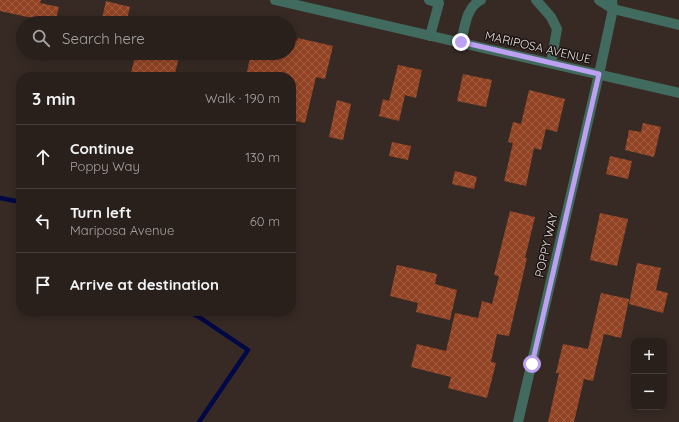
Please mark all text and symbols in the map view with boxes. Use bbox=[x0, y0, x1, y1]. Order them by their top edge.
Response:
search box bbox=[16, 16, 296, 60]
icon: search bbox=[30, 27, 52, 49]
street label: MARIPOSA AVENUE bbox=[483, 27, 593, 67]
text: Search here bbox=[62, 29, 145, 48]
route end bbox=[452, 33, 470, 51]
text: 3 min bbox=[32, 88, 76, 109]
text: Walk · 190 m bbox=[205, 90, 280, 106]
text: Continue bbox=[70, 139, 134, 158]
icon: ahead bbox=[32, 146, 54, 168]
text: 130 m bbox=[245, 149, 280, 165]
text: Poppy Way bbox=[70, 158, 140, 174]
text: Turn left bbox=[70, 203, 132, 222]
icon: left bbox=[32, 210, 54, 232]
street label: POPPY WAY bbox=[531, 211, 561, 279]
text: 60 m bbox=[250, 213, 280, 229]
text: Mariposa Avenue bbox=[70, 222, 174, 238]
icon: arrive bbox=[32, 274, 54, 296]
text: Arrive at destination bbox=[70, 275, 219, 294]
map controls bbox=[631, 338, 667, 410]
button: + bbox=[631, 338, 667, 374]
route start bbox=[523, 355, 541, 373]
button: − bbox=[631, 374, 667, 410]

